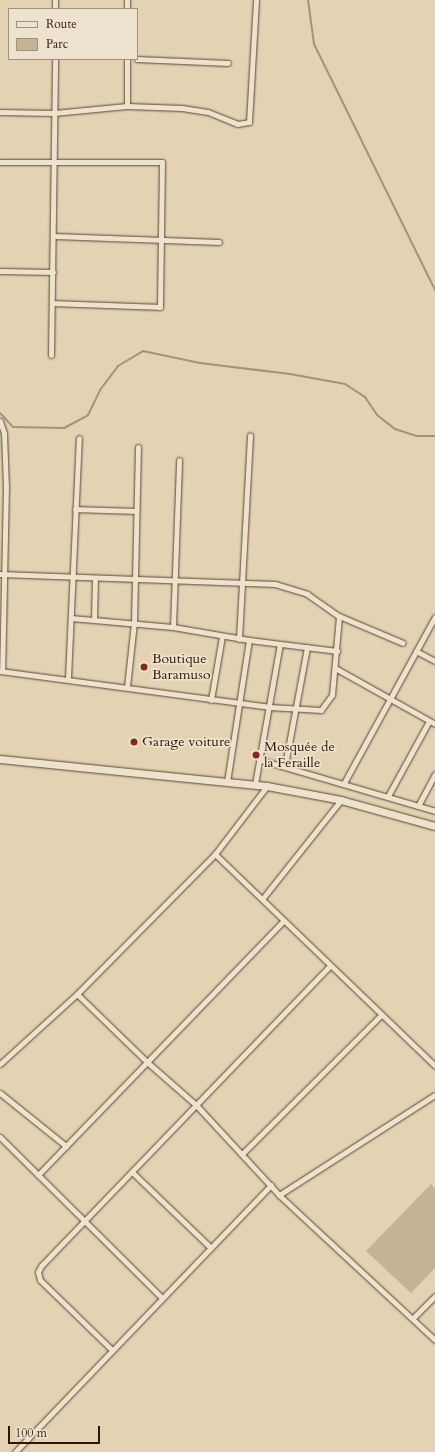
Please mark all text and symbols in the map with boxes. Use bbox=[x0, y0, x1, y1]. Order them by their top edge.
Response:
legend bbox=[8, 8, 138, 60]
text: Route bbox=[46, 16, 77, 32]
text: Parc bbox=[46, 36, 68, 52]
place label: Boutique Baramuso bbox=[152, 651, 210, 684]
marker: Boutique Baramuso bbox=[139, 662, 149, 672]
place label: Garage voiture bbox=[142, 734, 230, 750]
marker: Garage voiture bbox=[129, 737, 139, 747]
place label: Mosquée de la Feraille bbox=[264, 739, 335, 772]
marker: Mosquée de la Feraille bbox=[251, 750, 261, 760]
scale bar bbox=[10, 1418, 102, 1444]
text: 100 m bbox=[15, 1425, 47, 1441]

